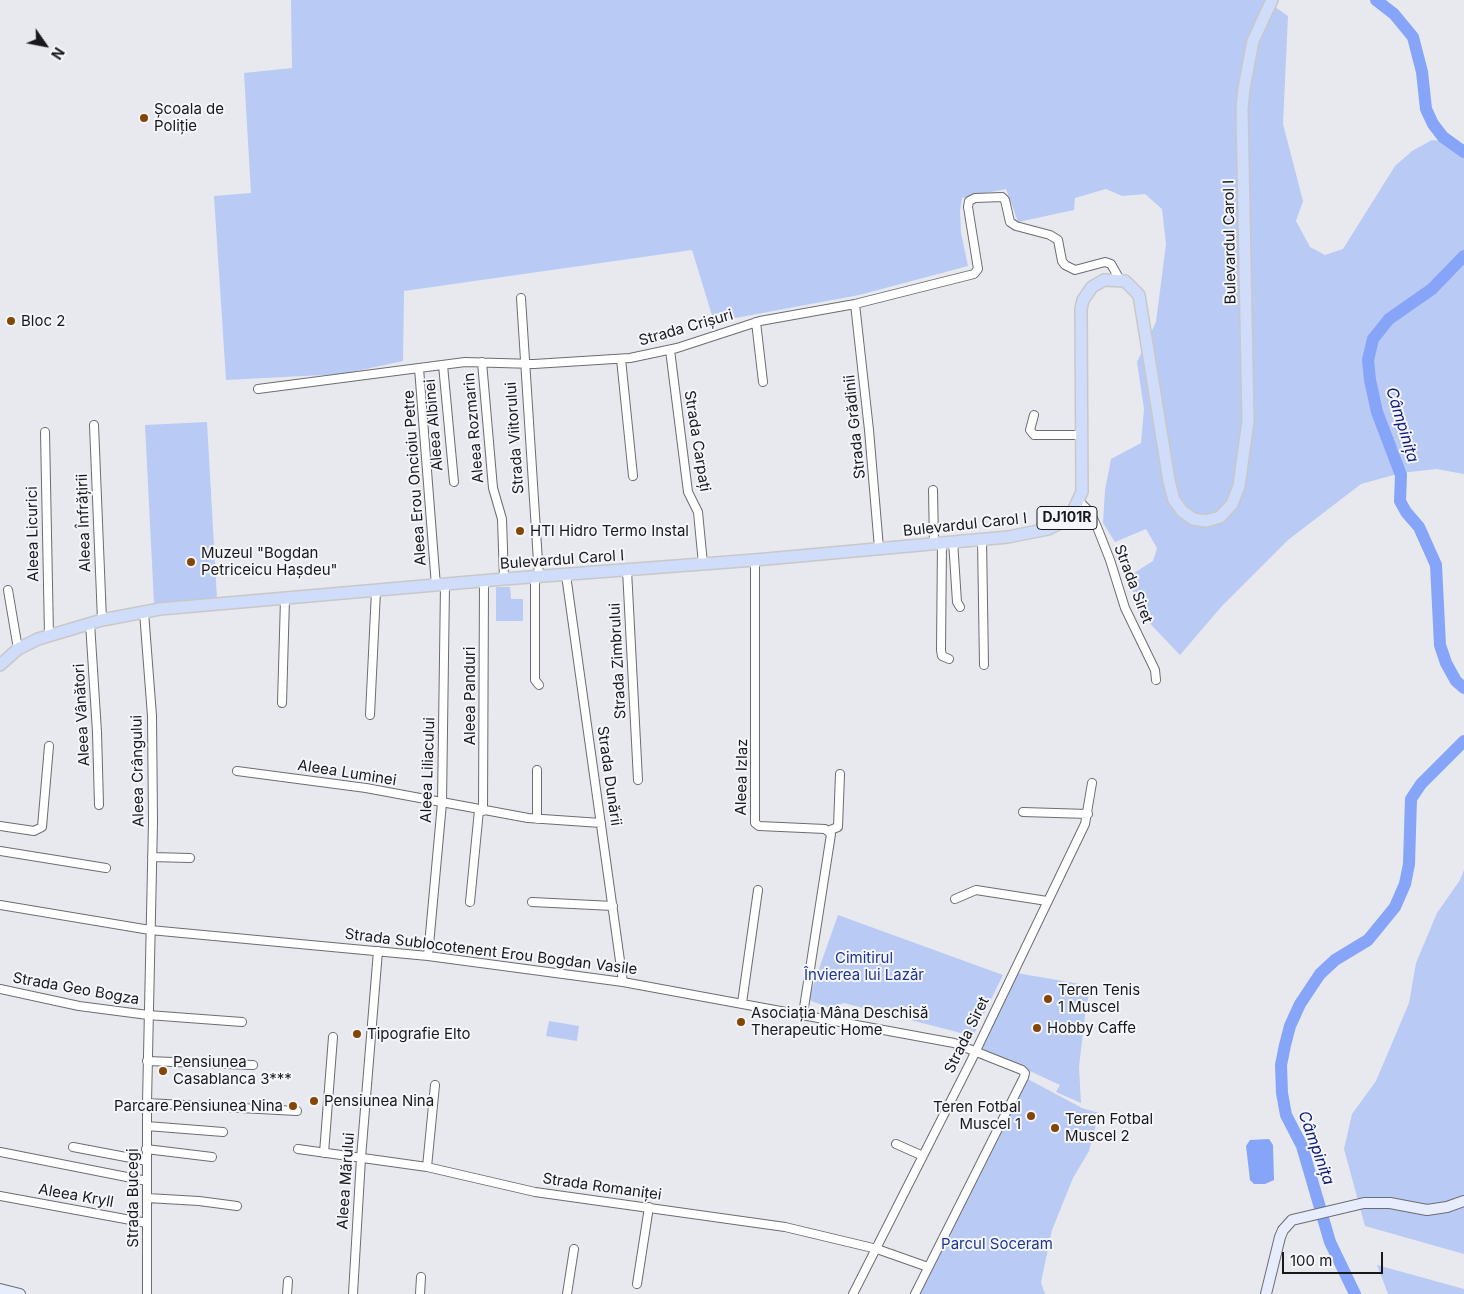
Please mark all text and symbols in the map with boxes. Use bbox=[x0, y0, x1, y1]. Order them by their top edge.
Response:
north arrow bbox=[20, 20, 70, 70]
text: N bbox=[48, 44, 68, 63]
place label: Școala de Poliție bbox=[154, 100, 224, 135]
marker: Școala de Poliție bbox=[138, 112, 150, 124]
street label: Bulevardul Carol I bbox=[1220, 180, 1240, 304]
street label: Strada Crișuri bbox=[637, 306, 735, 350]
place label: Bloc 2 bbox=[21, 312, 65, 330]
marker: Bloc 2 bbox=[5, 315, 17, 327]
street label: Aleea Rozmarin bbox=[460, 372, 488, 484]
street label: Strada Grădinii bbox=[841, 374, 869, 480]
street label: Aleea Albinei bbox=[421, 378, 447, 472]
street label: Strada Viitorului bbox=[502, 381, 528, 495]
water label: Câmpinița bbox=[1381, 385, 1423, 465]
street label: Aleea Erou Oncioiu Petre bbox=[400, 389, 430, 567]
street label: Strada Carpați bbox=[680, 389, 714, 493]
street label: Aleea Înfrățirii bbox=[73, 473, 95, 573]
street label: Aleea Licurici bbox=[23, 486, 43, 582]
road number: DJ101R bbox=[1037, 506, 1097, 530]
street label: Bulevardul Carol I bbox=[902, 510, 1028, 540]
place label: HTI Hidro Termo Instal bbox=[530, 522, 689, 540]
marker: HTI Hidro Termo Instal bbox=[514, 525, 526, 537]
street label: Strada Siret bbox=[1110, 542, 1156, 626]
place label: Muzeul "Bogdan Petriceicu Hașdeu" bbox=[201, 544, 338, 579]
street label: Bulevardul Carol I bbox=[499, 547, 625, 573]
marker: Muzeul "Bogdan Petriceicu Hașdeu" bbox=[185, 556, 197, 568]
street label: Strada Zimbrului bbox=[606, 602, 630, 720]
street label: Aleea Panduri bbox=[461, 647, 479, 745]
street label: Aleea Vânători bbox=[70, 663, 94, 767]
street label: Aleea Crângului bbox=[128, 715, 148, 827]
street label: Aleea Liliacului bbox=[417, 717, 439, 823]
street label: Strada Dunării bbox=[593, 725, 625, 827]
street label: Aleea Izlaz bbox=[732, 738, 752, 816]
street label: Aleea Luminei bbox=[296, 756, 398, 790]
street label: Strada Sublocotenent Erou Bogdan Vasile bbox=[344, 925, 638, 979]
park label: Cimitirul Învierea lui Lazăr bbox=[804, 949, 924, 984]
street label: Strada Geo Bogza bbox=[11, 969, 141, 1009]
place label: Teren Tenis 1 Muscel bbox=[1058, 981, 1140, 1016]
marker: Teren Tenis 1 Muscel bbox=[1042, 993, 1054, 1005]
street label: Strada Siret bbox=[941, 994, 993, 1076]
place label: Asociația Mâna Deschisă Therapeutic Home bbox=[751, 1004, 928, 1039]
marker: Asociația Mâna Deschisă Therapeutic Home bbox=[735, 1016, 747, 1028]
place label: Hobby Caffe bbox=[1047, 1019, 1136, 1037]
marker: Hobby Caffe bbox=[1031, 1022, 1043, 1034]
place label: Tipografie Elto bbox=[367, 1025, 471, 1043]
marker: Tipografie Elto bbox=[351, 1028, 363, 1040]
place label: Pensiunea Casablanca 3*** bbox=[173, 1053, 292, 1088]
marker: Pensiunea Casablanca 3*** bbox=[157, 1065, 169, 1077]
place label: Pensiunea Nina bbox=[324, 1092, 434, 1110]
marker: Pensiunea Nina bbox=[308, 1095, 320, 1107]
place label: Parcare Pensiunea Nina bbox=[114, 1097, 283, 1115]
place label: Teren Fotbal Muscel 1 bbox=[933, 1098, 1021, 1133]
marker: Parcare Pensiunea Nina bbox=[287, 1100, 299, 1112]
water label: Câmpinița bbox=[1294, 1108, 1338, 1188]
marker: Teren Fotbal Muscel 1 bbox=[1025, 1110, 1037, 1122]
place label: Teren Fotbal Muscel 2 bbox=[1065, 1110, 1153, 1145]
marker: Teren Fotbal Muscel 2 bbox=[1049, 1122, 1061, 1134]
street label: Aleea Mărului bbox=[334, 1132, 358, 1230]
street label: Strada Bucegi bbox=[124, 1148, 142, 1248]
street label: Strada Romaniței bbox=[541, 1170, 663, 1204]
street label: Aleea Kryll bbox=[37, 1181, 115, 1211]
park label: Parcul Soceram bbox=[941, 1235, 1053, 1253]
scale bar bbox=[1284, 1242, 1385, 1274]
text: 100 m bbox=[1290, 1251, 1332, 1270]

